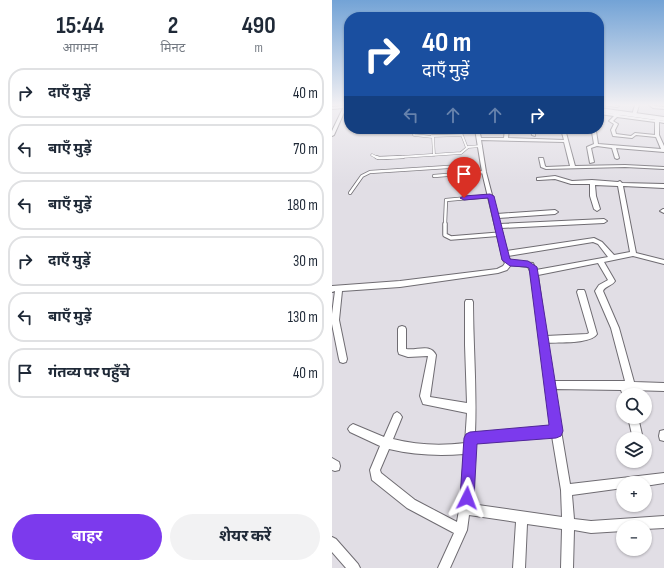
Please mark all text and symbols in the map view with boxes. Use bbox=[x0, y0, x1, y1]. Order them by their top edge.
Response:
text: 15:44 bbox=[56, 11, 104, 40]
text: 2 bbox=[168, 11, 178, 40]
text: 490 bbox=[242, 11, 276, 40]
text: 40 m bbox=[422, 26, 471, 59]
icon: right bbox=[356, 28, 408, 80]
text: आगमन bbox=[62, 40, 98, 56]
text: मिनट bbox=[160, 40, 185, 56]
text: m bbox=[254, 40, 263, 56]
text: दाएँ मुड़ें bbox=[422, 60, 469, 81]
icon: right bbox=[14, 82, 36, 104]
text: दाएँ मुड़ें bbox=[48, 83, 91, 102]
text: 40 m bbox=[293, 84, 318, 103]
icon: left bbox=[400, 104, 422, 126]
icon: ahead bbox=[442, 104, 464, 126]
icon: ahead bbox=[484, 104, 506, 126]
icon: right bbox=[526, 104, 548, 126]
icon: left bbox=[14, 138, 36, 160]
text: बाएँ मुड़ें bbox=[48, 139, 91, 158]
text: 70 m bbox=[293, 140, 318, 159]
pin bbox=[447, 157, 481, 198]
icon: arrive bbox=[453, 163, 475, 185]
icon: left bbox=[14, 194, 36, 216]
text: बाएँ मुड़ें bbox=[48, 195, 91, 214]
text: 180 m bbox=[287, 196, 318, 215]
icon: right bbox=[14, 250, 36, 272]
text: दाएँ मुड़ें bbox=[48, 251, 91, 270]
text: 30 m bbox=[293, 252, 318, 271]
icon: left bbox=[14, 306, 36, 328]
text: बाएँ मुड़ें bbox=[48, 307, 91, 326]
text: 130 m bbox=[288, 308, 318, 327]
icon: arrive bbox=[14, 362, 36, 384]
text: गंतव्य पर पहुँचे bbox=[48, 363, 130, 382]
text: 40 m bbox=[293, 364, 318, 383]
map controls bbox=[616, 388, 652, 556]
button: search bbox=[616, 388, 652, 424]
button: layers bbox=[616, 432, 652, 468]
button: + bbox=[616, 476, 652, 512]
position arrow bbox=[446, 477, 488, 519]
button: बाहर bbox=[12, 514, 162, 560]
button: शेयर करें bbox=[170, 514, 320, 560]
button: − bbox=[616, 520, 652, 556]

